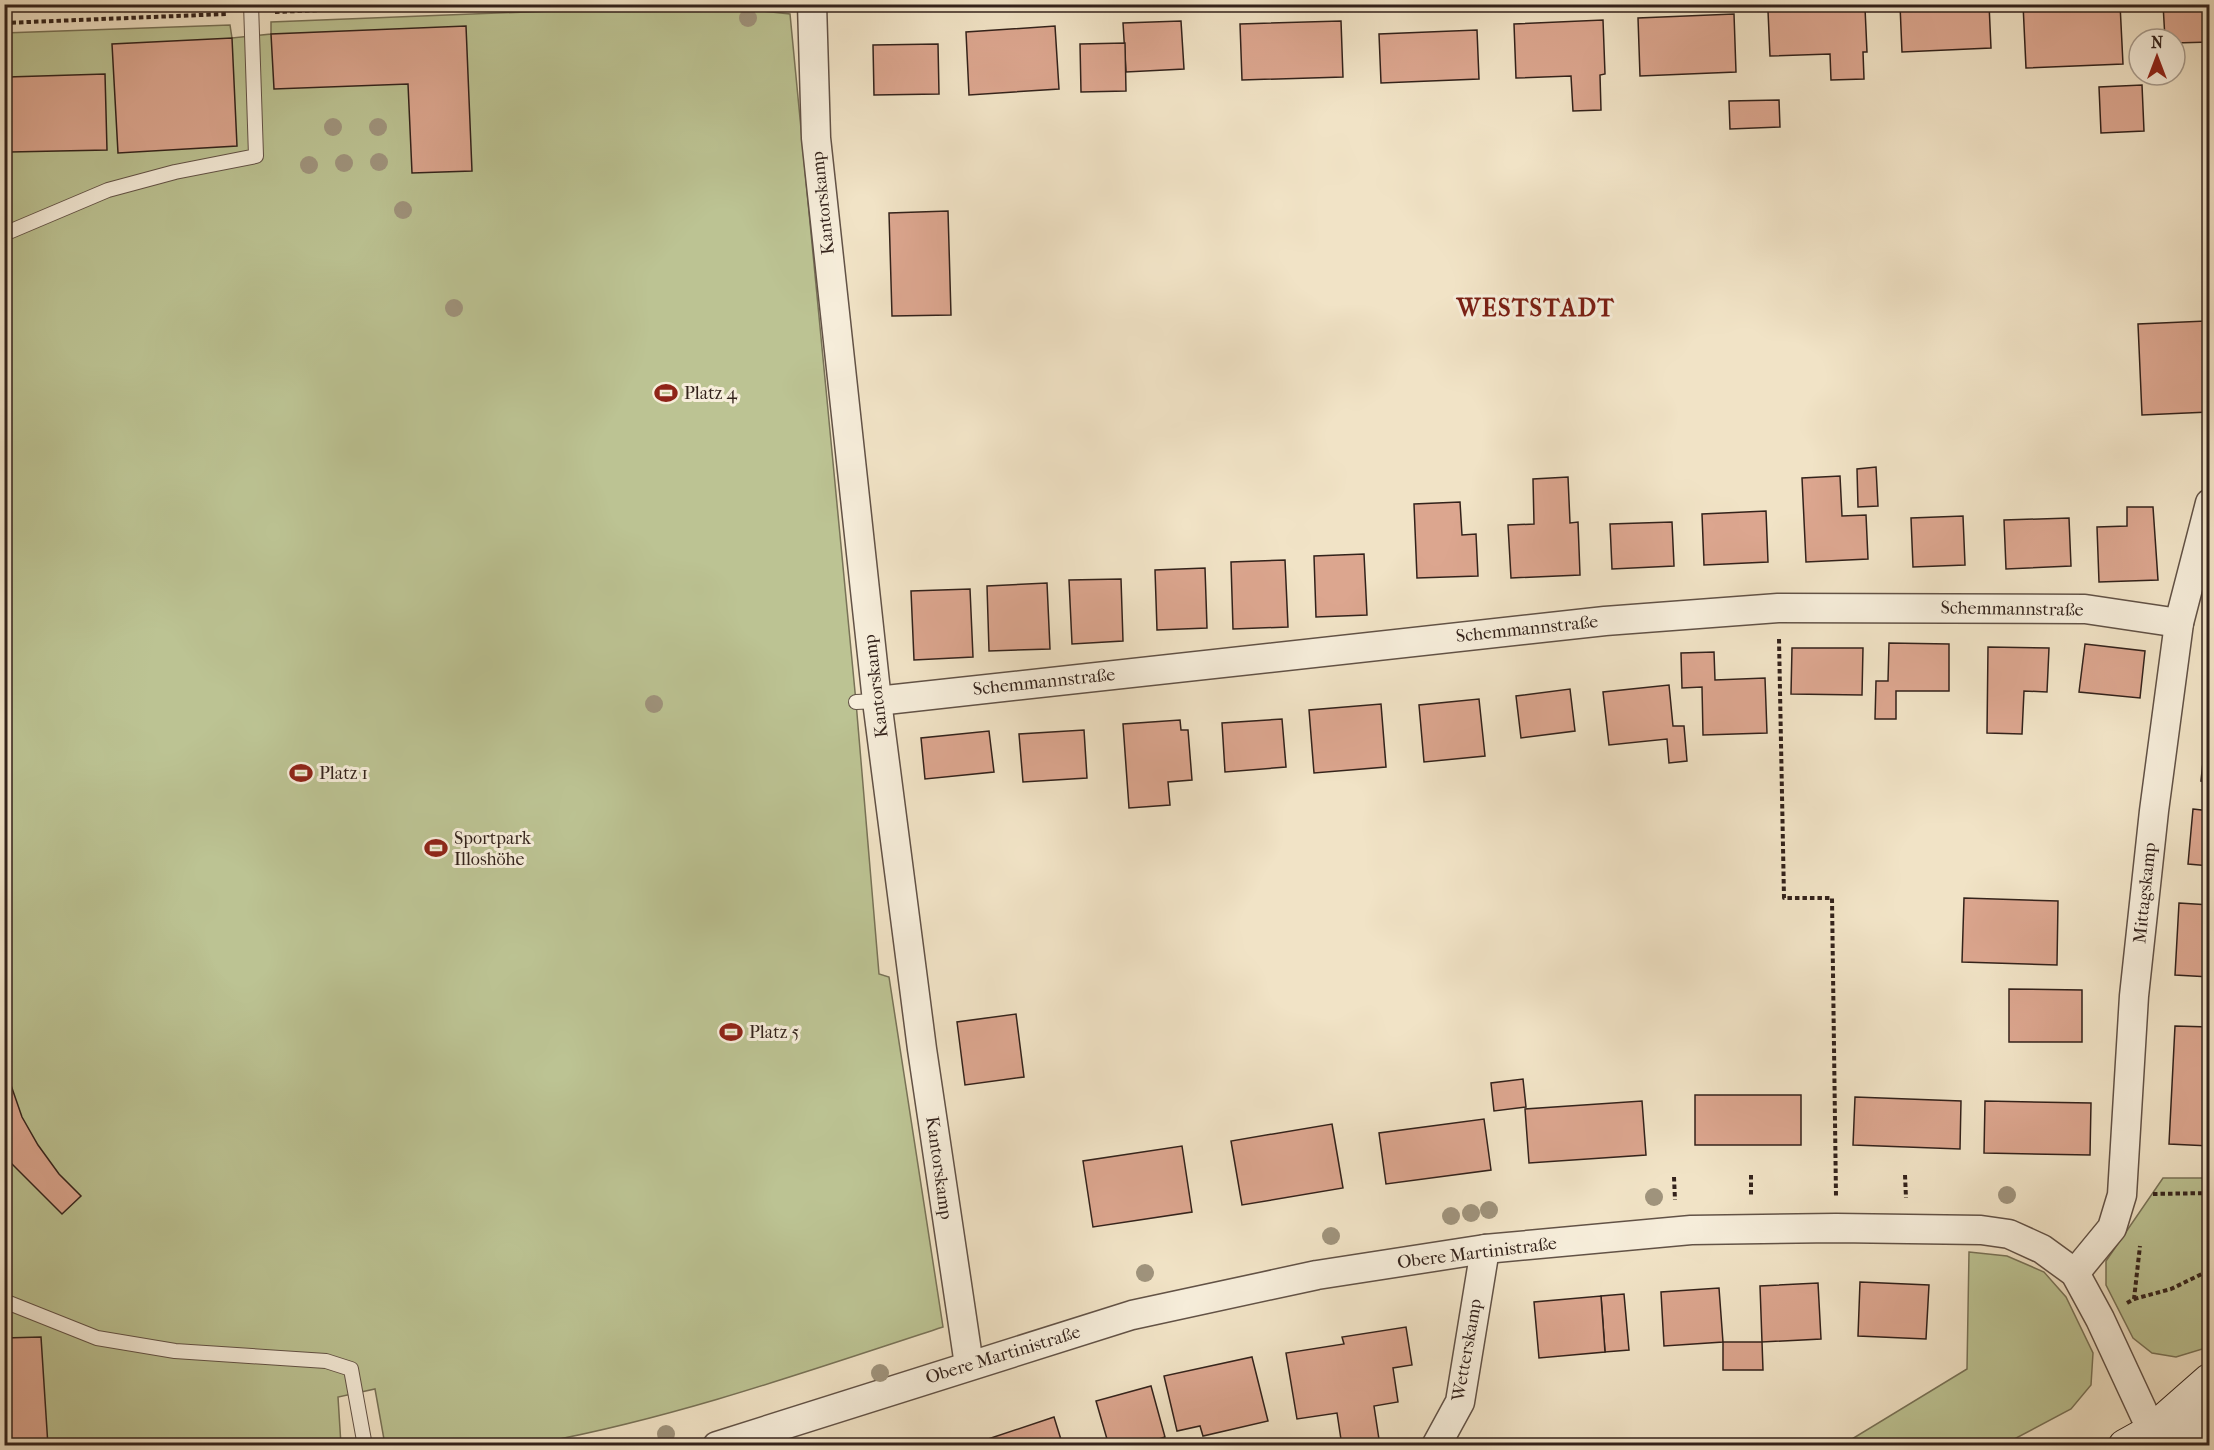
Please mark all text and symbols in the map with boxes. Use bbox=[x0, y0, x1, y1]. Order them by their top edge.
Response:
north arrow bbox=[2127, 27, 2187, 87]
text: N bbox=[2151, 33, 2164, 52]
street label: Kantorskamp bbox=[807, 150, 839, 256]
district label: WESTSTADT bbox=[1456, 294, 1615, 322]
sports icon: Platz 4 bbox=[653, 380, 679, 406]
place label: Platz 4 bbox=[684, 383, 737, 404]
street label: Schemmannstraße bbox=[1940, 597, 2084, 621]
street label: Schemmannstraße bbox=[1455, 611, 1599, 647]
street label: Kantorskamp bbox=[859, 633, 893, 739]
street label: Schemmannstraße bbox=[972, 664, 1116, 700]
sports icon: Platz 1 bbox=[288, 760, 314, 786]
place label: Platz 1 bbox=[319, 763, 368, 784]
place label: Sportpark Illoshöhe bbox=[454, 828, 532, 870]
sports icon: Sportpark Illoshöhe bbox=[423, 835, 449, 861]
street label: Mittagskamp bbox=[2129, 841, 2161, 945]
sports icon: Platz 5 bbox=[718, 1019, 744, 1045]
place label: Platz 5 bbox=[749, 1022, 799, 1043]
street label: Kantorskamp bbox=[921, 1115, 957, 1221]
street label: Obere Martinistraße bbox=[1396, 1233, 1558, 1273]
street label: Wetterskamp bbox=[1447, 1297, 1486, 1404]
street label: Obere Martinistraße bbox=[923, 1321, 1083, 1389]

